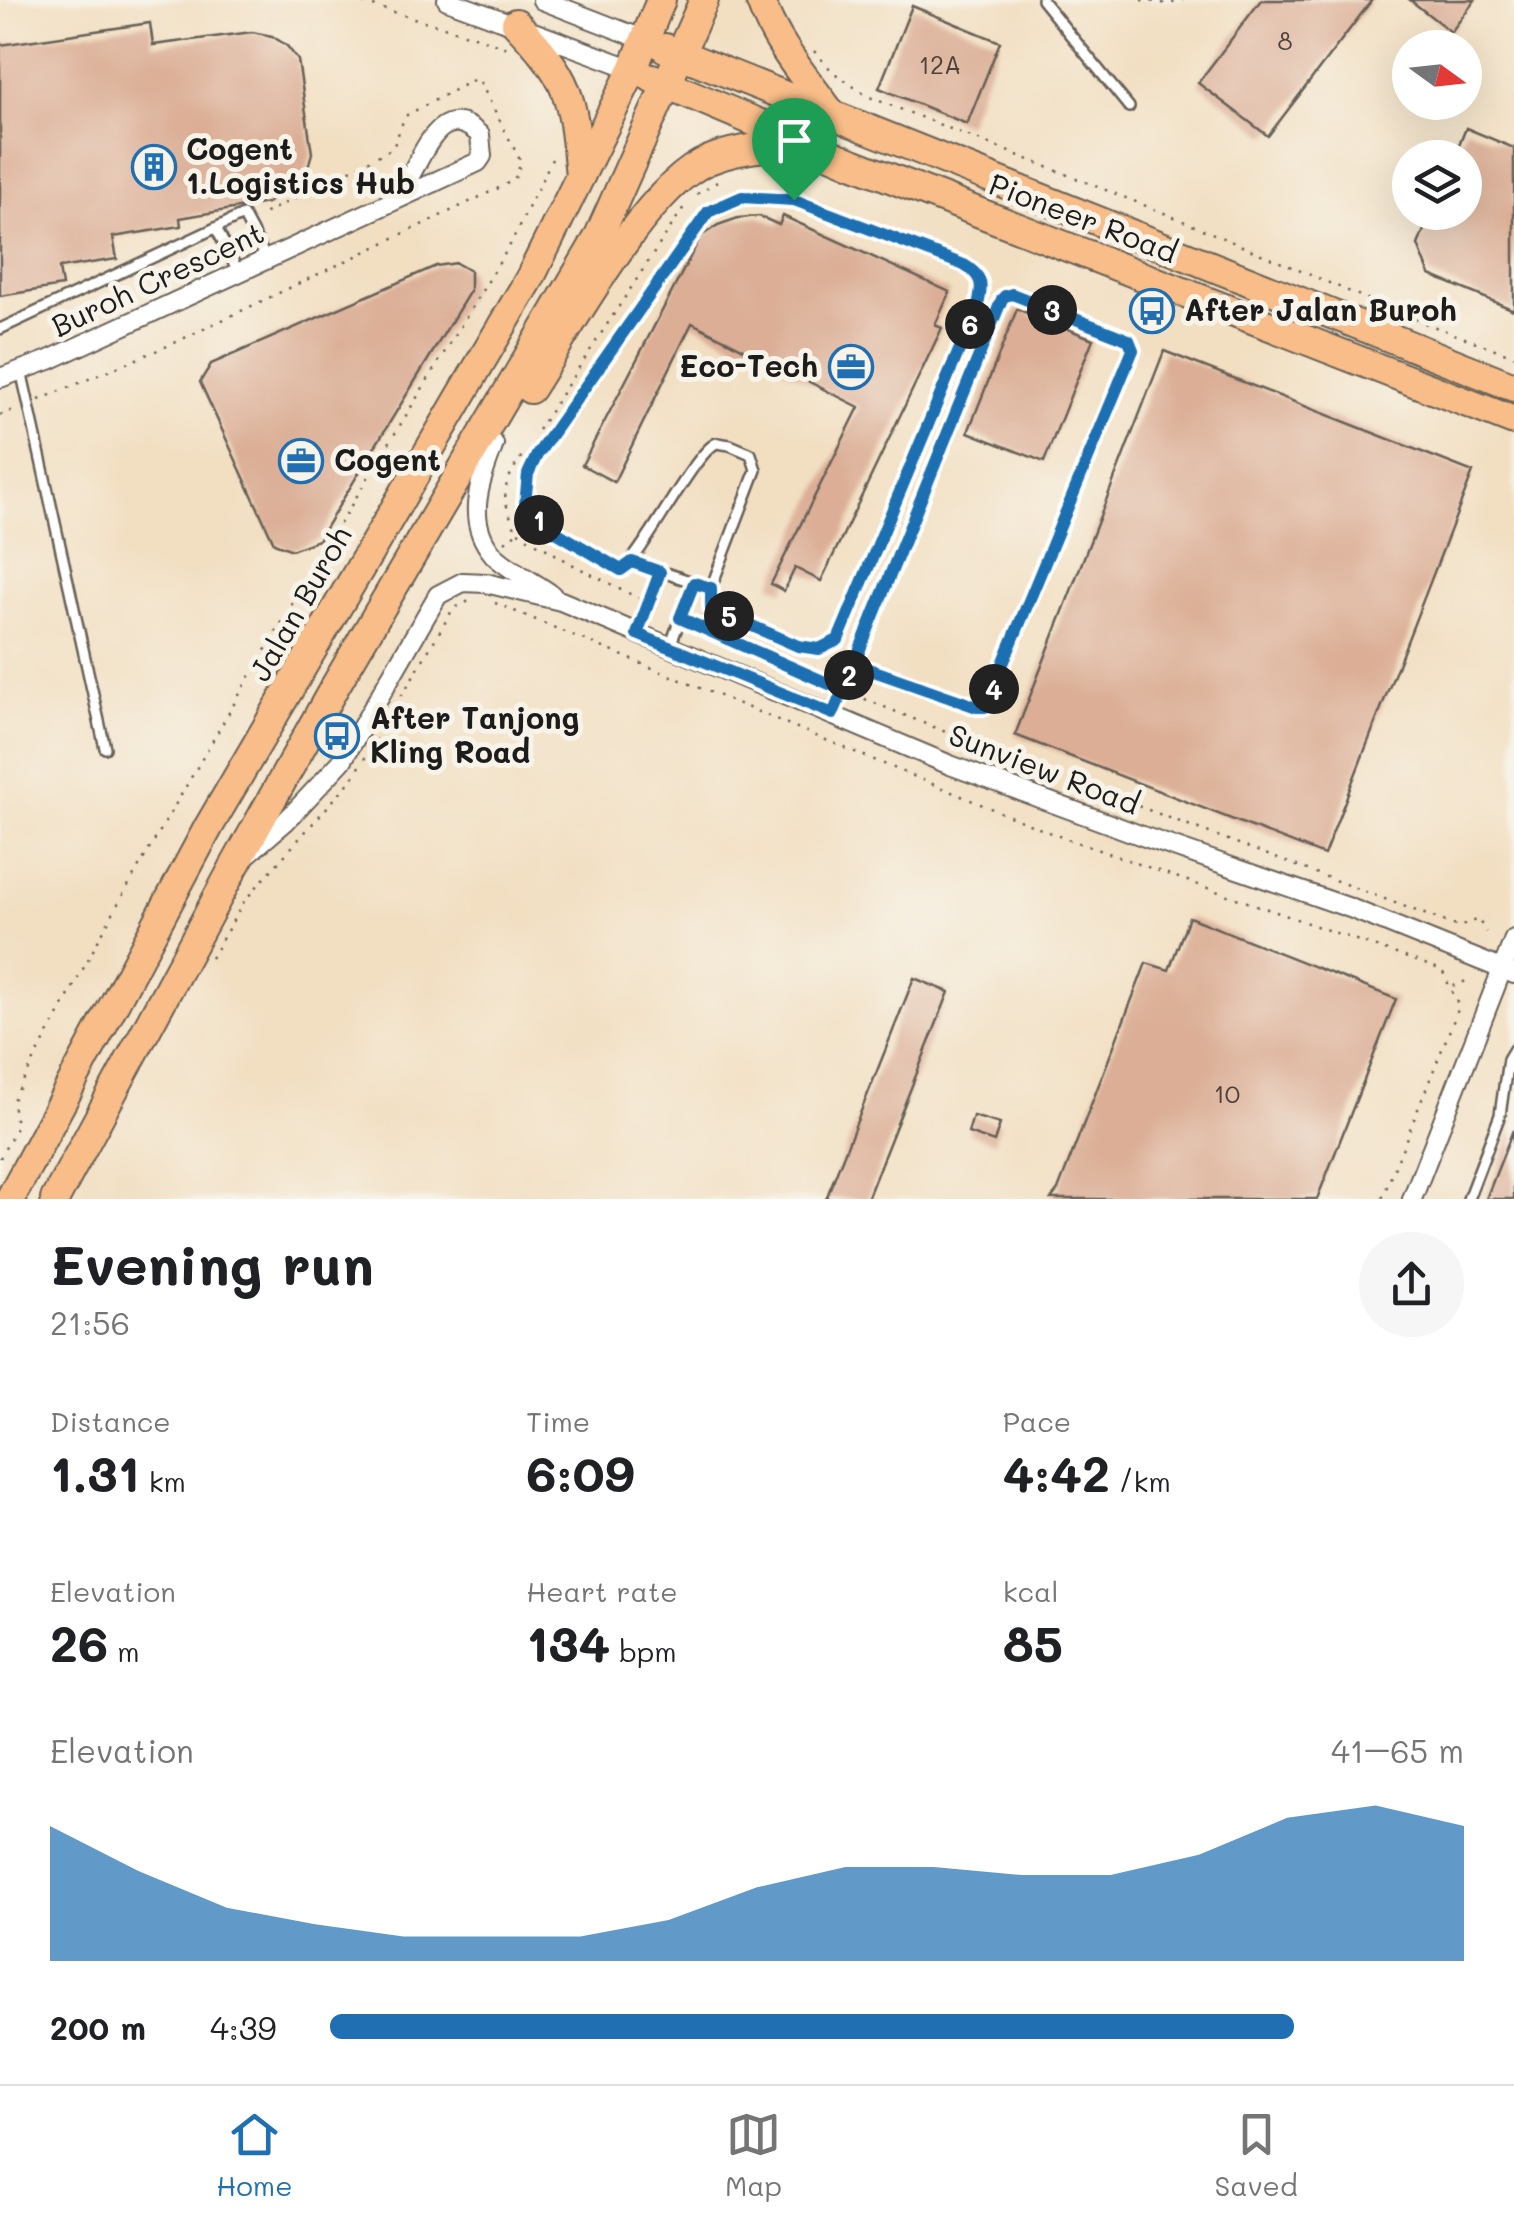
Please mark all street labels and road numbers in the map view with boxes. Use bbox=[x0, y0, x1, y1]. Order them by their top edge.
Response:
street label: Pioneer Road bbox=[984, 163, 1184, 271]
street label: Buroh Crescent bbox=[44, 211, 270, 345]
street label: Jalan Buroh bbox=[239, 518, 360, 688]
street label: Sunview Road bbox=[944, 713, 1146, 823]

